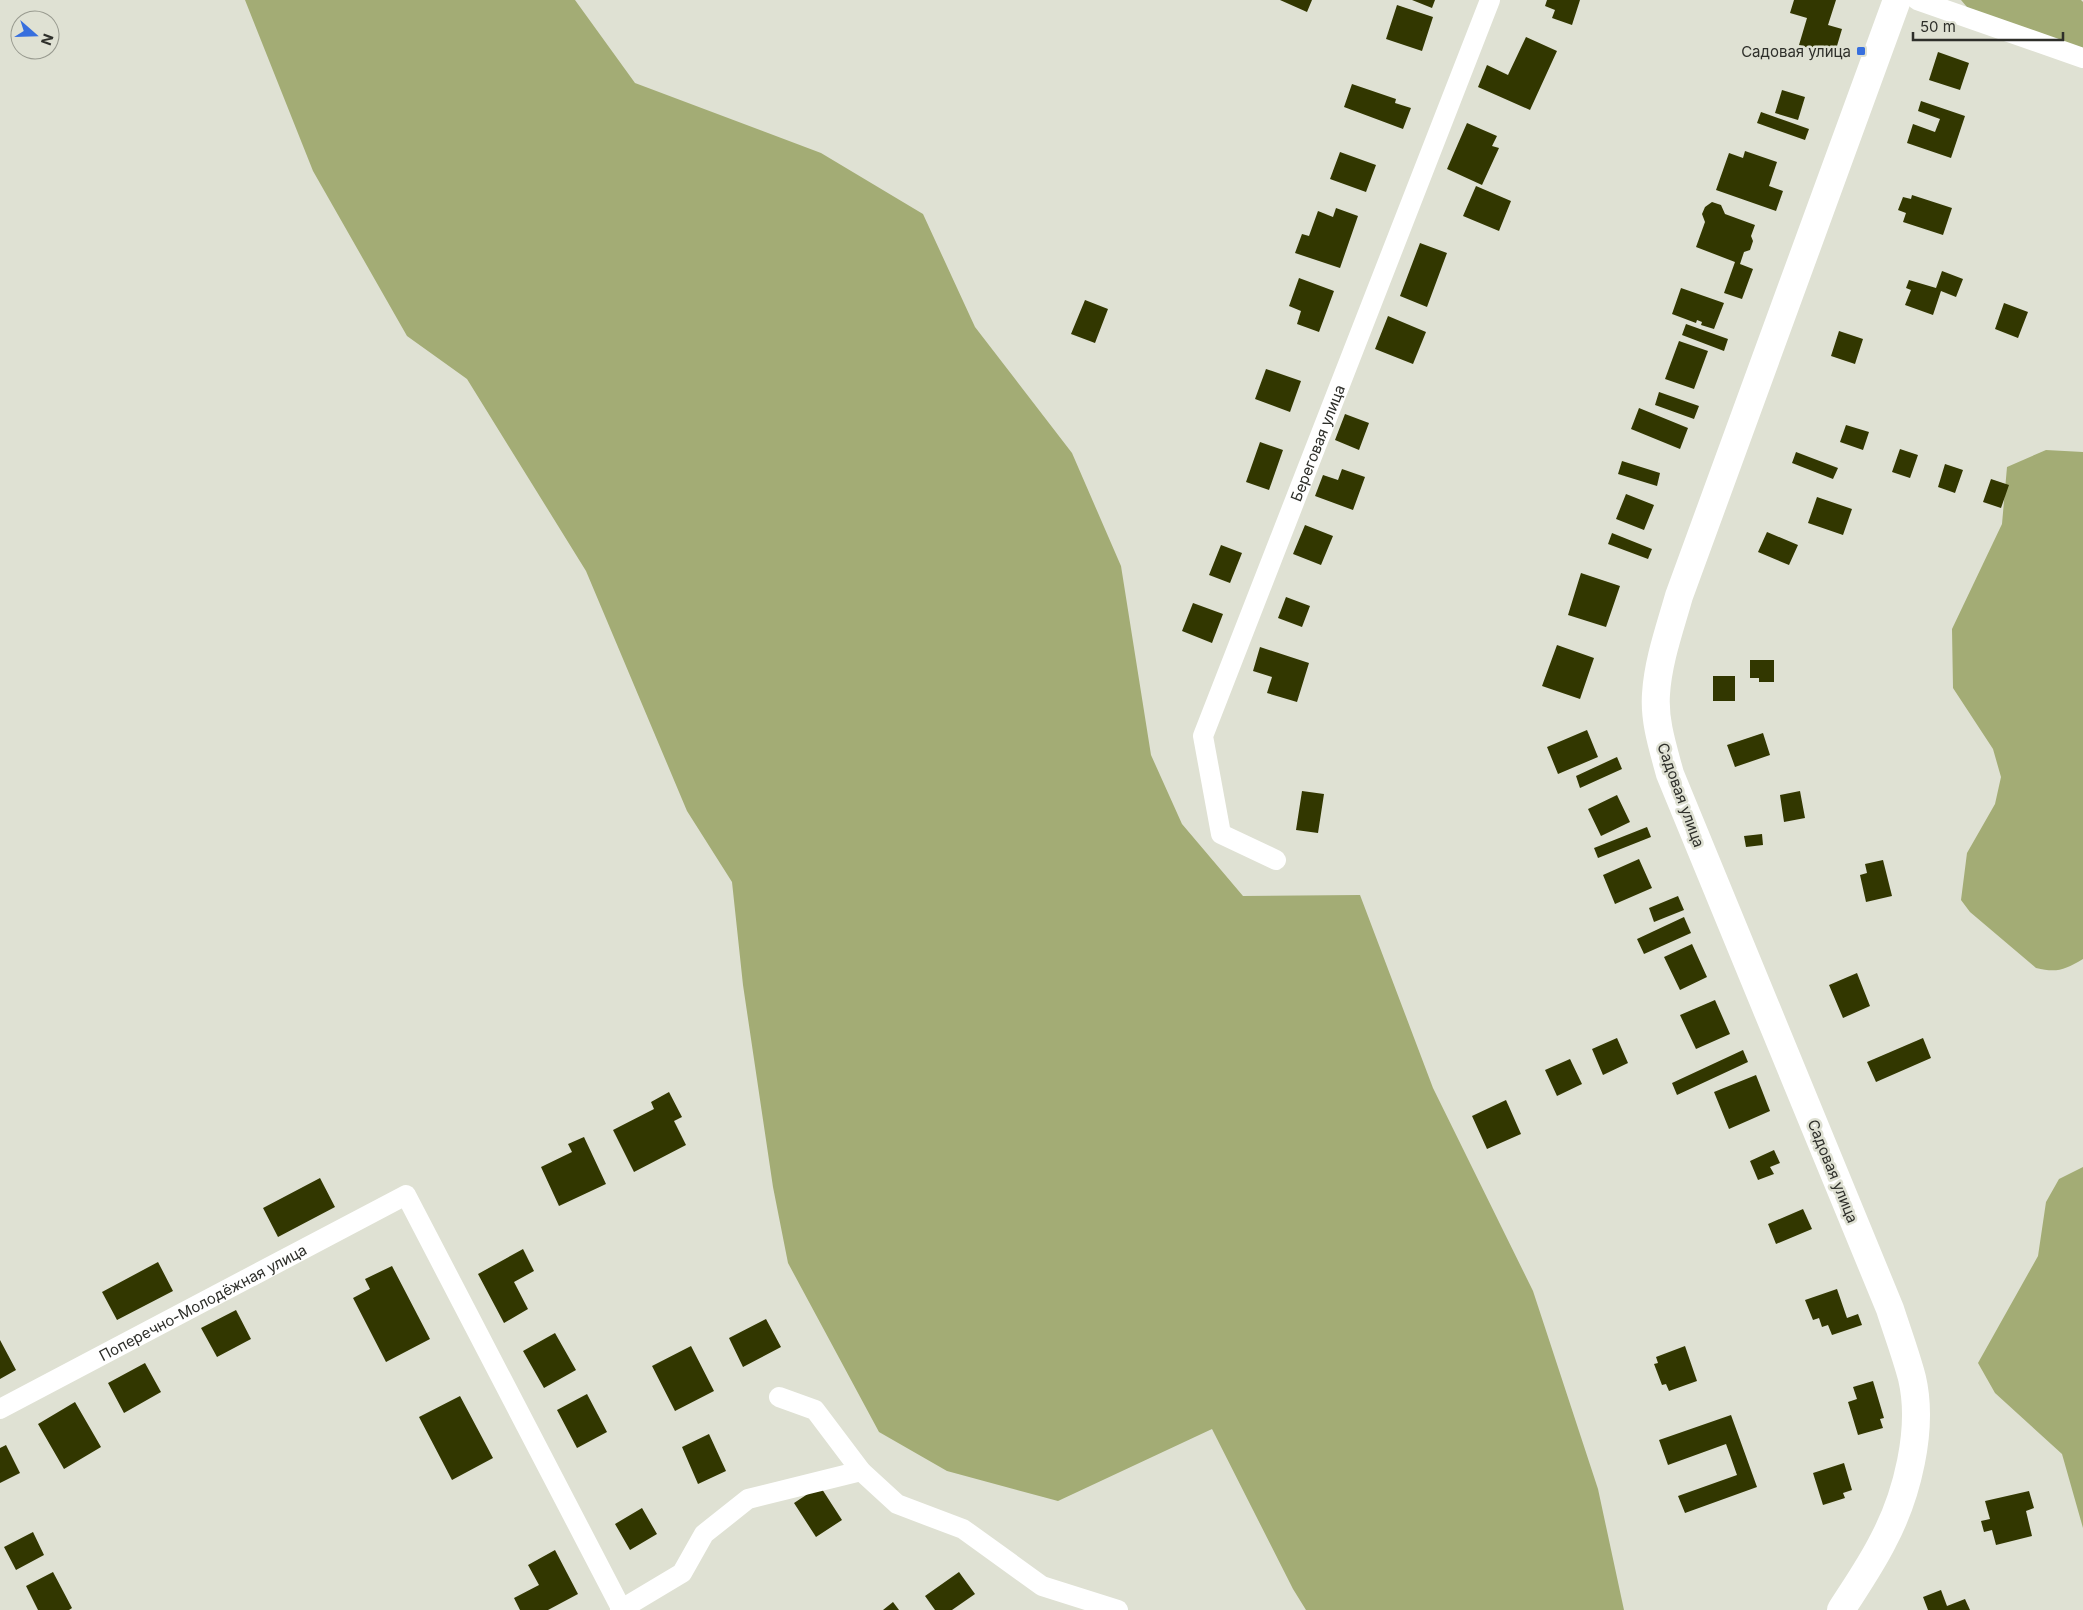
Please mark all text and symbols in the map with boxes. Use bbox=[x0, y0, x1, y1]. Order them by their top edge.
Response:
north arrow bbox=[10, 10, 60, 60]
scale bar bbox=[1913, 10, 2063, 42]
text: 50 m bbox=[1920, 17, 1956, 36]
text: N bbox=[38, 32, 57, 48]
place label: Садовая улица bbox=[1741, 42, 1851, 61]
marker: Садовая улица bbox=[1855, 45, 1867, 57]
street label: Береговая улица bbox=[1286, 382, 1349, 504]
street label: Садовая улица bbox=[1653, 740, 1709, 850]
street label: Садовая улица bbox=[1804, 1117, 1862, 1225]
street label: Поперечно-Молодёжная улица bbox=[96, 1240, 310, 1365]

